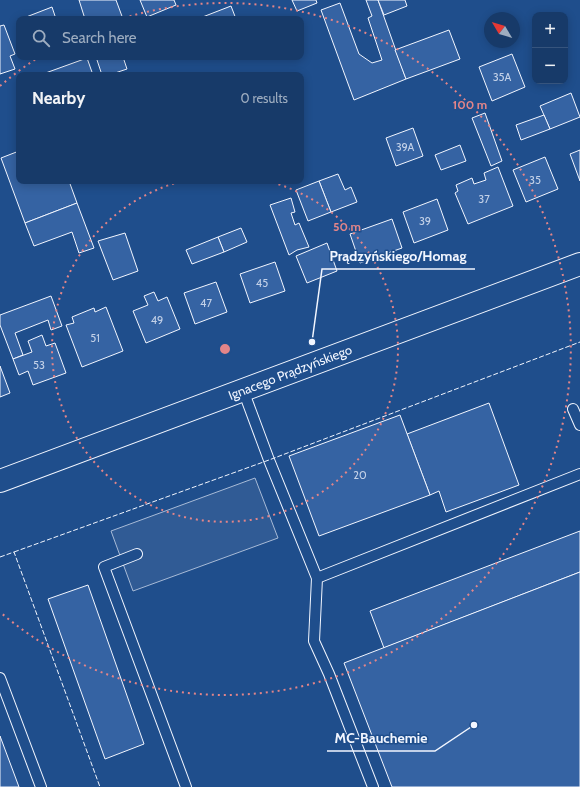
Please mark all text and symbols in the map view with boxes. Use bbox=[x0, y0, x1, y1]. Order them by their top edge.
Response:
north arrow bbox=[484, 12, 520, 48]
map controls bbox=[532, 12, 568, 84]
button: + bbox=[532, 12, 568, 48]
search box bbox=[16, 16, 304, 60]
icon: search bbox=[30, 27, 52, 49]
text: Search here bbox=[62, 29, 137, 47]
button: − bbox=[532, 48, 568, 84]
house number: 35A bbox=[493, 70, 512, 84]
text: Nearby bbox=[32, 88, 85, 108]
text: 0 results bbox=[240, 90, 288, 106]
text: 100 m bbox=[453, 97, 487, 112]
house number: 39A bbox=[396, 140, 415, 154]
house number: 35 bbox=[529, 173, 541, 187]
house number: 37 bbox=[478, 192, 490, 206]
house number: 39 bbox=[419, 214, 431, 228]
text: 50 m bbox=[333, 219, 361, 234]
callout: Prądzyńskiego/Homag bbox=[322, 243, 475, 269]
text: Prądzyńskiego/Homag bbox=[329, 247, 467, 265]
house number: 45 bbox=[256, 276, 268, 290]
house number: 47 bbox=[200, 296, 212, 310]
house number: 49 bbox=[151, 313, 163, 327]
house number: 51 bbox=[90, 331, 100, 345]
street label: Ignacego Prądzyńskiego bbox=[226, 341, 354, 403]
centre of rings bbox=[218, 342, 232, 356]
house number: 53 bbox=[33, 358, 45, 372]
house number: 20 bbox=[353, 468, 367, 482]
callout: MC-Bauchemie bbox=[327, 725, 435, 751]
text: MC-Bauchemie bbox=[335, 729, 427, 747]

